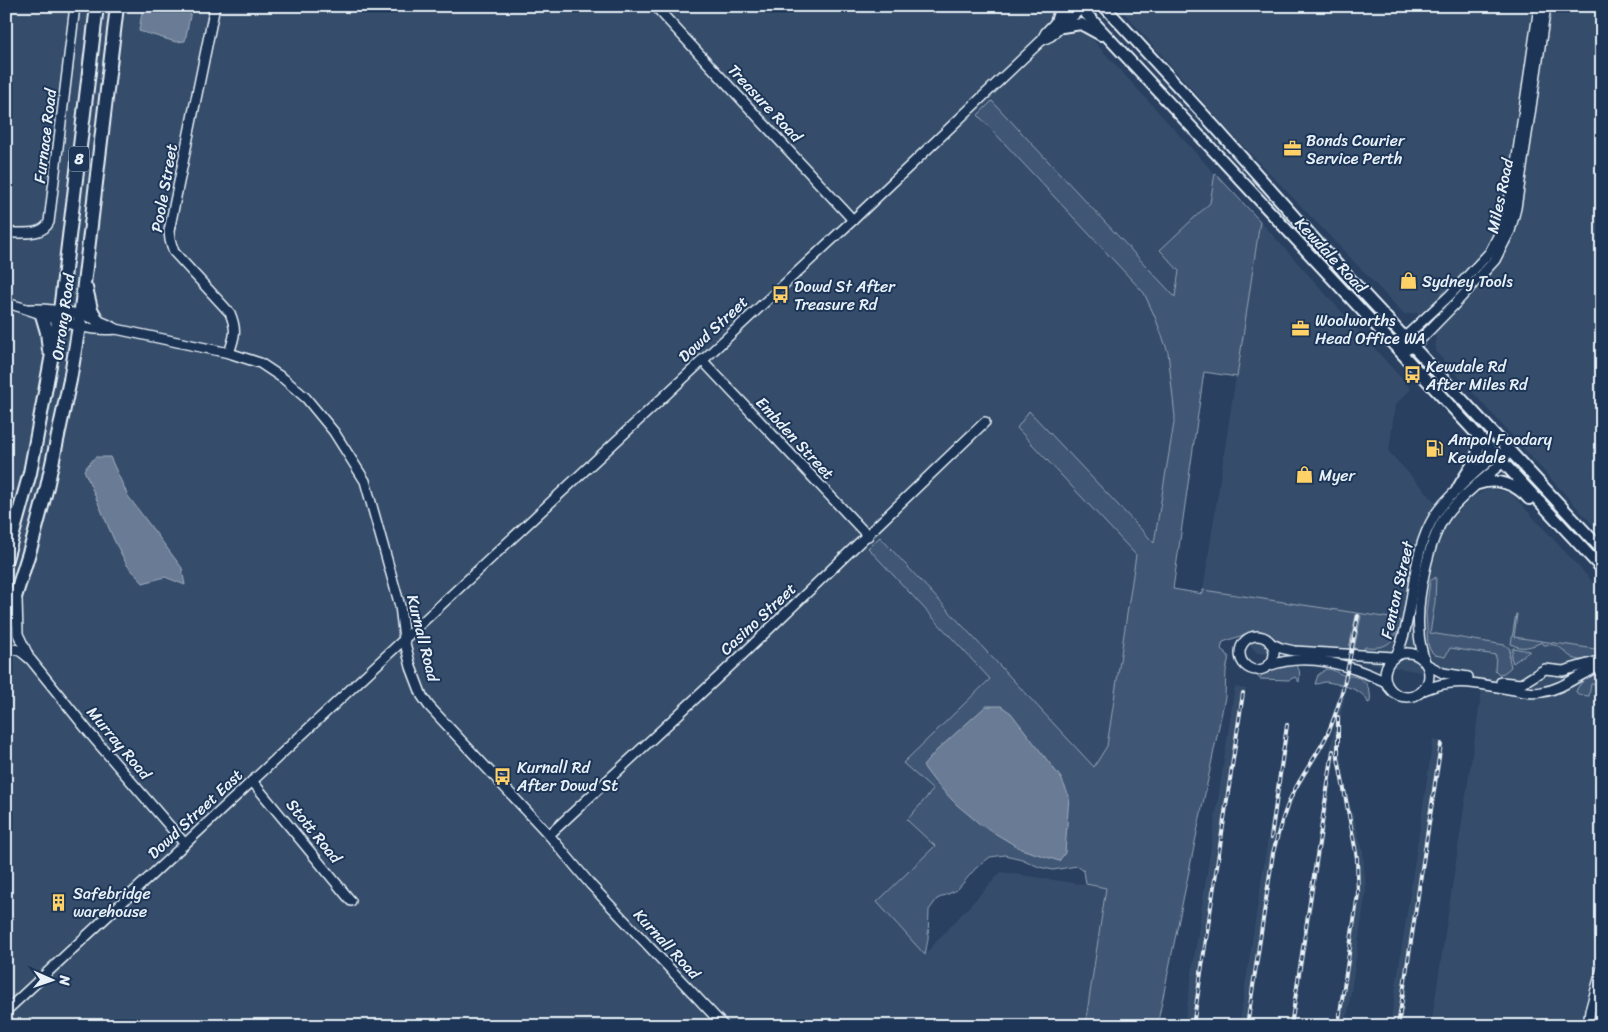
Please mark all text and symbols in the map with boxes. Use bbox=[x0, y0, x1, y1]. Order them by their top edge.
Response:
street label: Treasure Road bbox=[720, 57, 811, 150]
street label: Furnace Road bbox=[25, 86, 65, 185]
place label: Bonds Courier Service Perth bbox=[1306, 126, 1406, 173]
office icon: Bonds Courier Service Perth bbox=[1282, 139, 1302, 159]
street label: Poole Street bbox=[142, 141, 186, 235]
road number: 8 bbox=[69, 146, 89, 172]
street label: Miles Road bbox=[1478, 154, 1522, 236]
street label: Kewdale Road bbox=[1288, 210, 1375, 301]
place label: Sydney Tools bbox=[1422, 267, 1513, 296]
street label: Orrong Road bbox=[43, 270, 84, 362]
shop icon: Sydney Tools bbox=[1398, 271, 1418, 291]
place label: Dowd St After Treasure Rd bbox=[794, 272, 896, 319]
bus stop icon: Dowd St After Treasure Rd bbox=[770, 285, 790, 305]
street label: Dowd Street bbox=[671, 288, 755, 370]
place label: Woolworths Head Office WA bbox=[1315, 306, 1425, 353]
office icon: Woolworths Head Office WA bbox=[1291, 319, 1311, 339]
place label: Kewdale Rd After Miles Rd bbox=[1425, 352, 1529, 399]
bus stop icon: Kewdale Rd After Miles Rd bbox=[1402, 365, 1422, 385]
street label: Embden Street bbox=[748, 389, 842, 487]
place label: Ampol Foodary Kewdale bbox=[1447, 425, 1553, 472]
fuel station icon: Ampol Foodary Kewdale bbox=[1424, 438, 1444, 458]
place label: Myer bbox=[1319, 461, 1357, 490]
shop icon: Myer bbox=[1295, 465, 1315, 485]
street label: Fenton Street bbox=[1372, 538, 1422, 642]
street label: Casino Street bbox=[713, 575, 803, 663]
street label: Kurnall Road bbox=[398, 591, 448, 686]
street label: Murray Road bbox=[79, 700, 160, 788]
place label: Kurnall Rd After Dowd St bbox=[516, 753, 618, 800]
street label: Dowd Street East bbox=[140, 762, 250, 866]
bus stop icon: Kurnall Rd After Dowd St bbox=[493, 766, 513, 786]
street label: Stott Road bbox=[279, 792, 350, 871]
place label: Safebridge warehouse bbox=[73, 879, 151, 926]
building icon: Safebridge warehouse bbox=[49, 892, 69, 912]
street label: Kurnall Road bbox=[626, 902, 709, 988]
north arrow bbox=[28, 954, 78, 1004]
text: N bbox=[52, 974, 77, 986]

